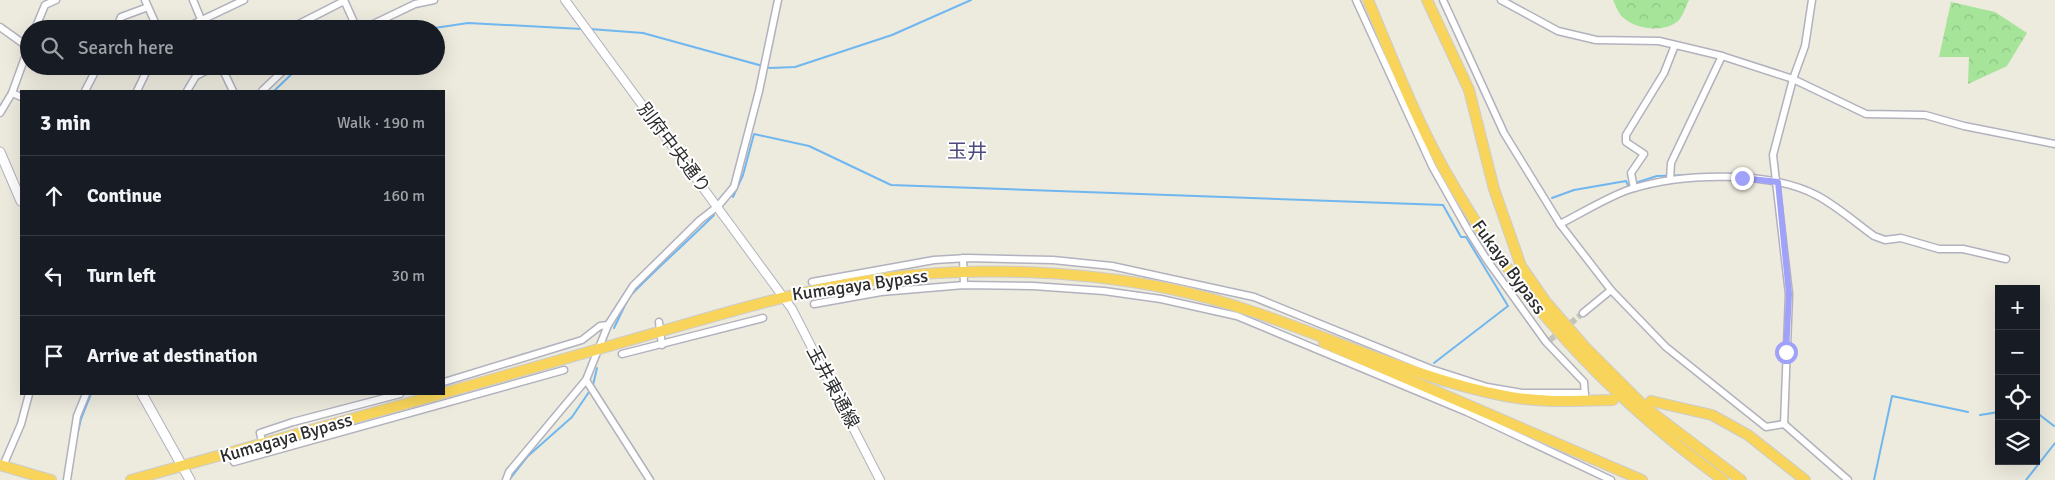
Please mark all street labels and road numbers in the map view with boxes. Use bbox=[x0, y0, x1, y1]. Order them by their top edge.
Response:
street label: 別府中央通り bbox=[633, 98, 715, 198]
street label: Fukaya Bypass bbox=[1467, 215, 1551, 319]
street label: Kumagaya Bypass bbox=[791, 265, 929, 305]
street label: 玉井東通線 bbox=[802, 342, 864, 432]
street label: Kumagaya Bypass bbox=[217, 409, 355, 467]

